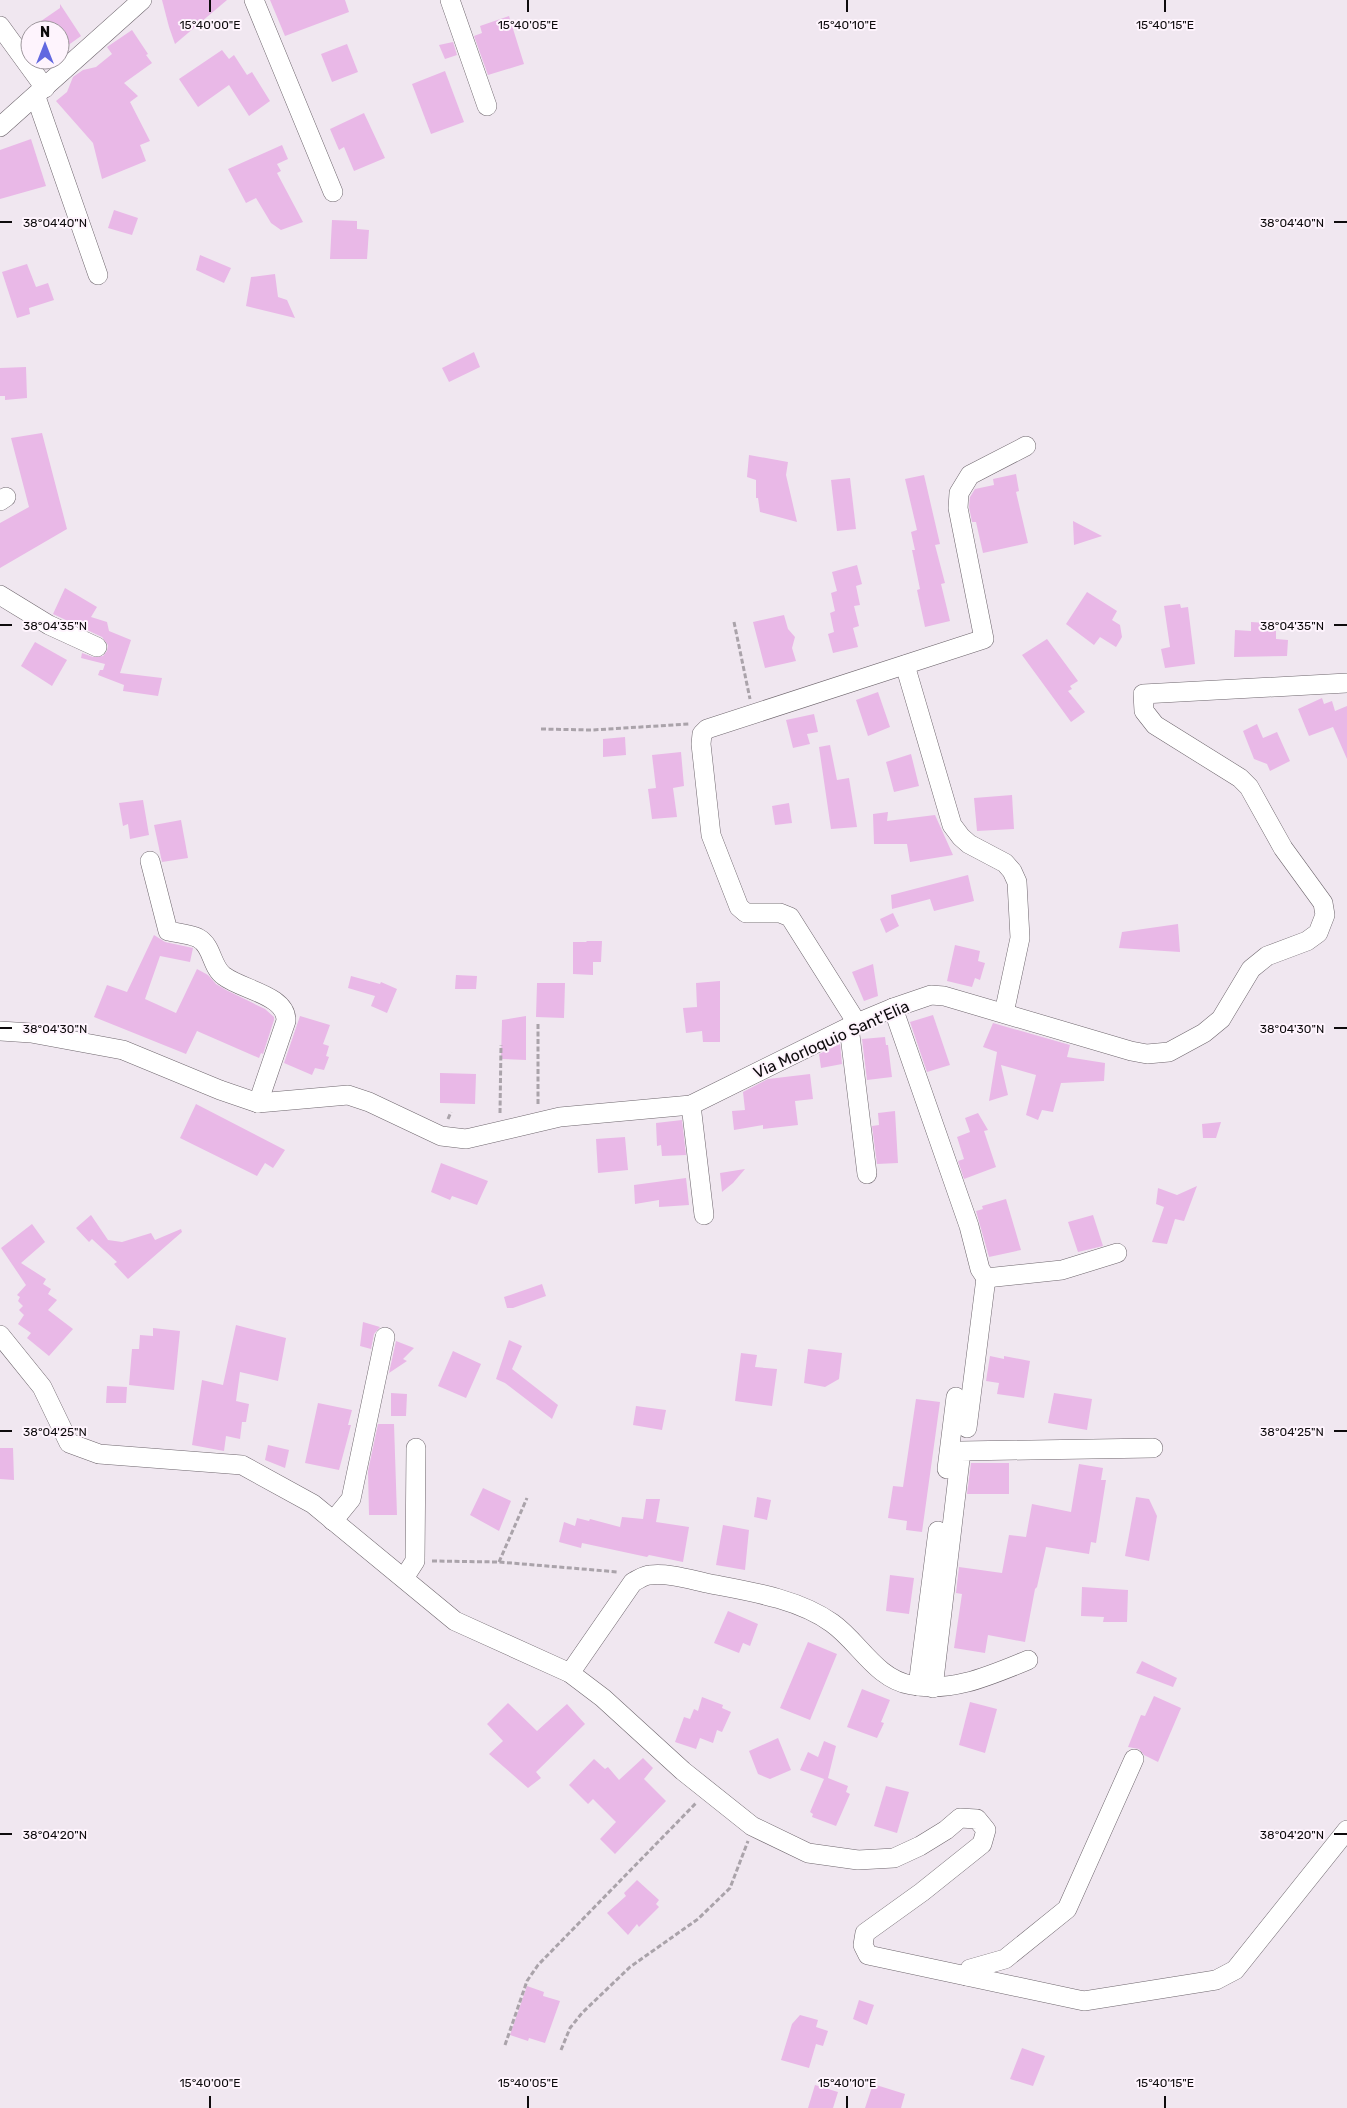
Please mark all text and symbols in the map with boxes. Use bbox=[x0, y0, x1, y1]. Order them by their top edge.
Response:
text: 15°40'00"E bbox=[179, 18, 241, 32]
text: 15°40'05"E bbox=[498, 18, 558, 32]
text: 15°40'10"E bbox=[818, 18, 876, 32]
text: 15°40'15"E bbox=[1136, 18, 1194, 32]
north arrow bbox=[20, 20, 70, 70]
text: N bbox=[40, 24, 50, 41]
text: 38°04'40"N bbox=[23, 216, 87, 230]
text: 38°04'40"N bbox=[1260, 216, 1324, 230]
text: 38°04'35"N bbox=[23, 619, 87, 633]
text: 38°04'35"N bbox=[1260, 619, 1324, 633]
street label: Via Morloquio Sant'Elia bbox=[750, 996, 912, 1082]
text: 38°04'30"N bbox=[23, 1022, 87, 1036]
text: 38°04'30"N bbox=[1260, 1022, 1324, 1036]
text: 38°04'25"N bbox=[23, 1425, 87, 1439]
text: 38°04'25"N bbox=[1260, 1425, 1324, 1439]
text: 38°04'20"N bbox=[23, 1828, 87, 1842]
text: 38°04'20"N bbox=[1260, 1828, 1324, 1842]
text: 15°40'00"E bbox=[179, 2076, 241, 2090]
text: 15°40'05"E bbox=[498, 2076, 558, 2090]
text: 15°40'10"E bbox=[818, 2076, 876, 2090]
text: 15°40'15"E bbox=[1136, 2076, 1194, 2090]

